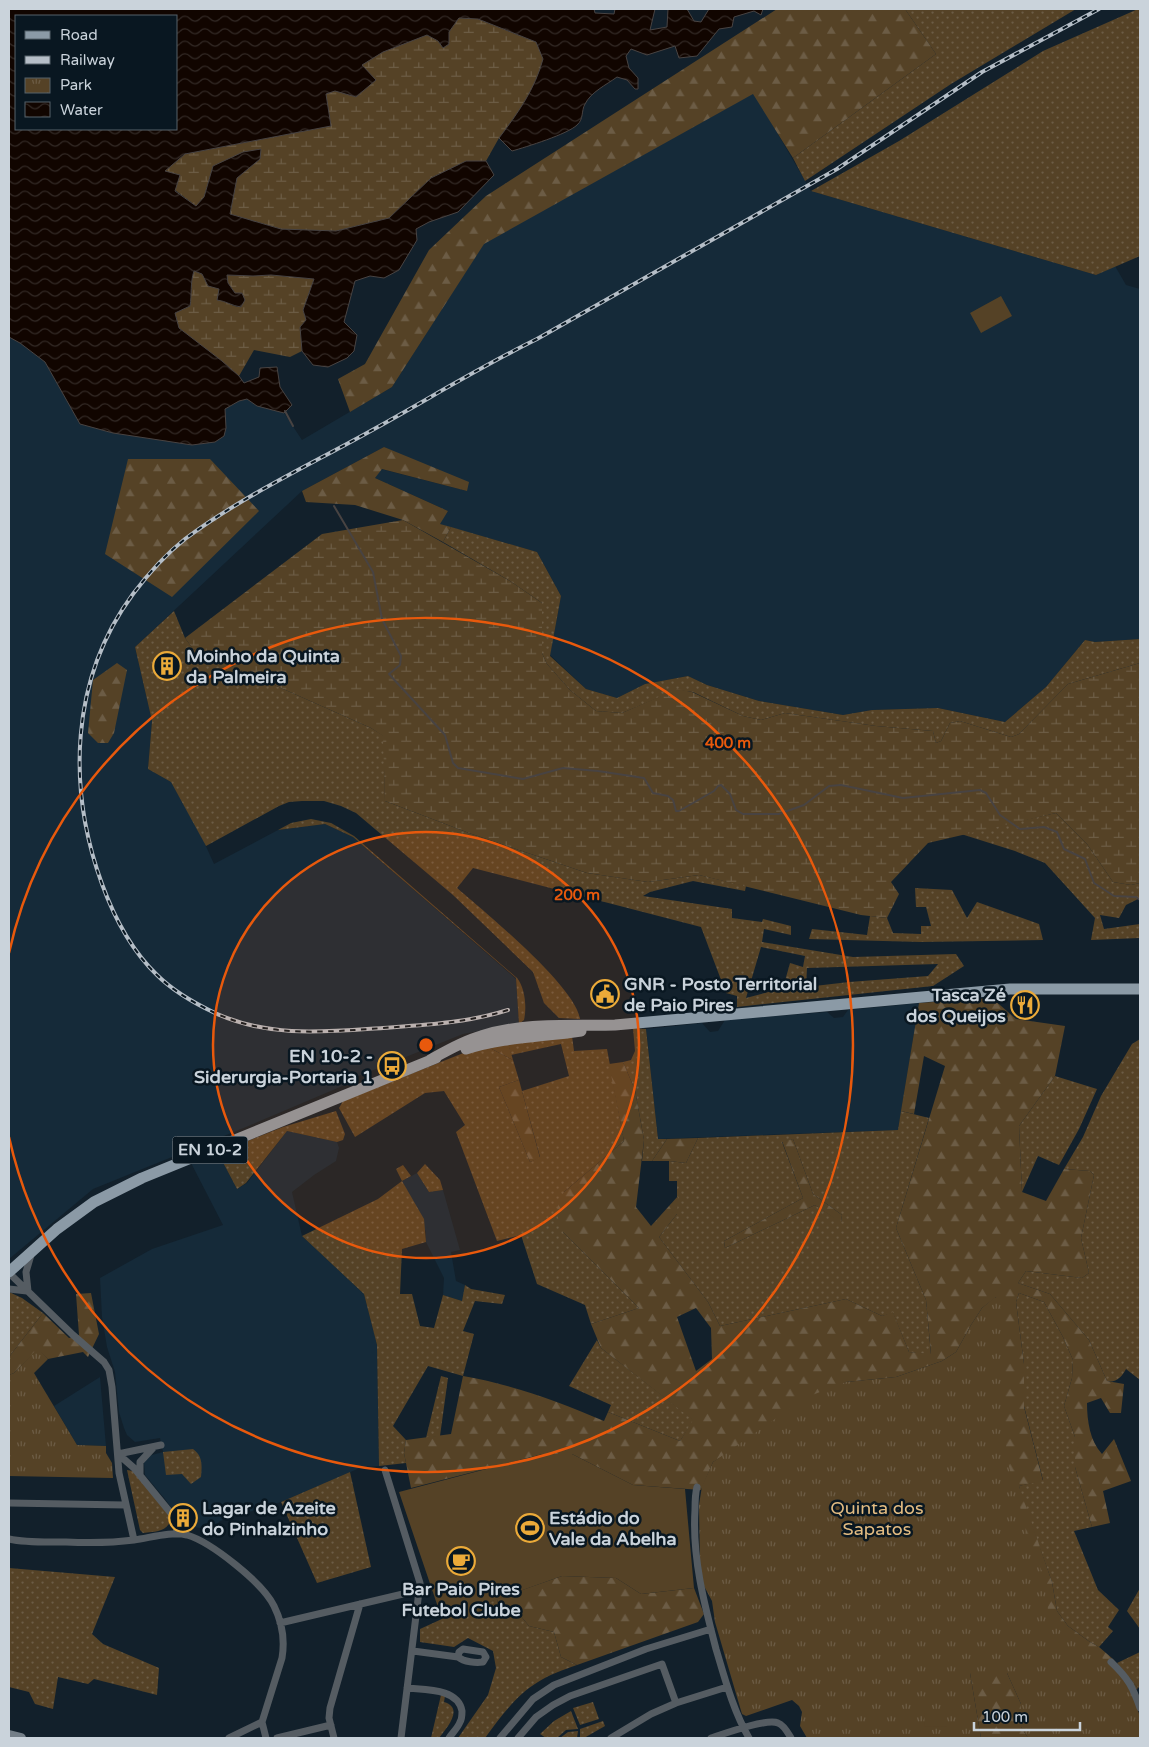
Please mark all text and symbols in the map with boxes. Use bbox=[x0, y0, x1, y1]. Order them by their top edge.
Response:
legend bbox=[15, 15, 178, 130]
text: Road bbox=[60, 26, 98, 44]
text: Railway bbox=[60, 51, 115, 69]
text: Park bbox=[60, 76, 92, 94]
text: Water bbox=[60, 101, 103, 119]
place label: Moinho da Quinta da Palmeira bbox=[186, 645, 340, 688]
building icon: Moinho da Quinta da Palmeira bbox=[152, 651, 182, 681]
text: 400 m bbox=[705, 734, 751, 752]
text: 200 m bbox=[554, 886, 600, 904]
place label: GNR - Posto Territorial de Paio Pires bbox=[624, 973, 817, 1016]
public building icon: GNR - Posto Territorial de Paio Pires bbox=[590, 979, 620, 1009]
place label: Tasca Zé dos Queijos bbox=[906, 984, 1006, 1027]
restaurant icon: Tasca Zé dos Queijos bbox=[1010, 990, 1040, 1020]
centre of rings bbox=[417, 1036, 435, 1054]
place label: EN 10-2 - Siderurgia-Portaria 1 bbox=[194, 1045, 373, 1088]
bus stop icon: EN 10-2 - Siderurgia-Portaria 1 bbox=[377, 1051, 407, 1081]
road number: EN 10-2 bbox=[172, 1136, 248, 1164]
place label: Lagar de Azeite do Pinhalzinho bbox=[202, 1497, 336, 1540]
park label: Quinta dos Sapatos bbox=[830, 1497, 924, 1540]
building icon: Lagar de Azeite do Pinhalzinho bbox=[168, 1503, 198, 1533]
place label: Estádio do Vale da Abelha bbox=[549, 1507, 677, 1550]
sports icon: Estádio do Vale da Abelha bbox=[515, 1513, 545, 1543]
cafe icon: Bar Paio Pires Futebol Clube bbox=[446, 1546, 476, 1576]
place label: Bar Paio Pires Futebol Clube bbox=[401, 1578, 521, 1621]
scale bar bbox=[974, 1700, 1080, 1732]
text: 100 m bbox=[982, 1708, 1028, 1726]

